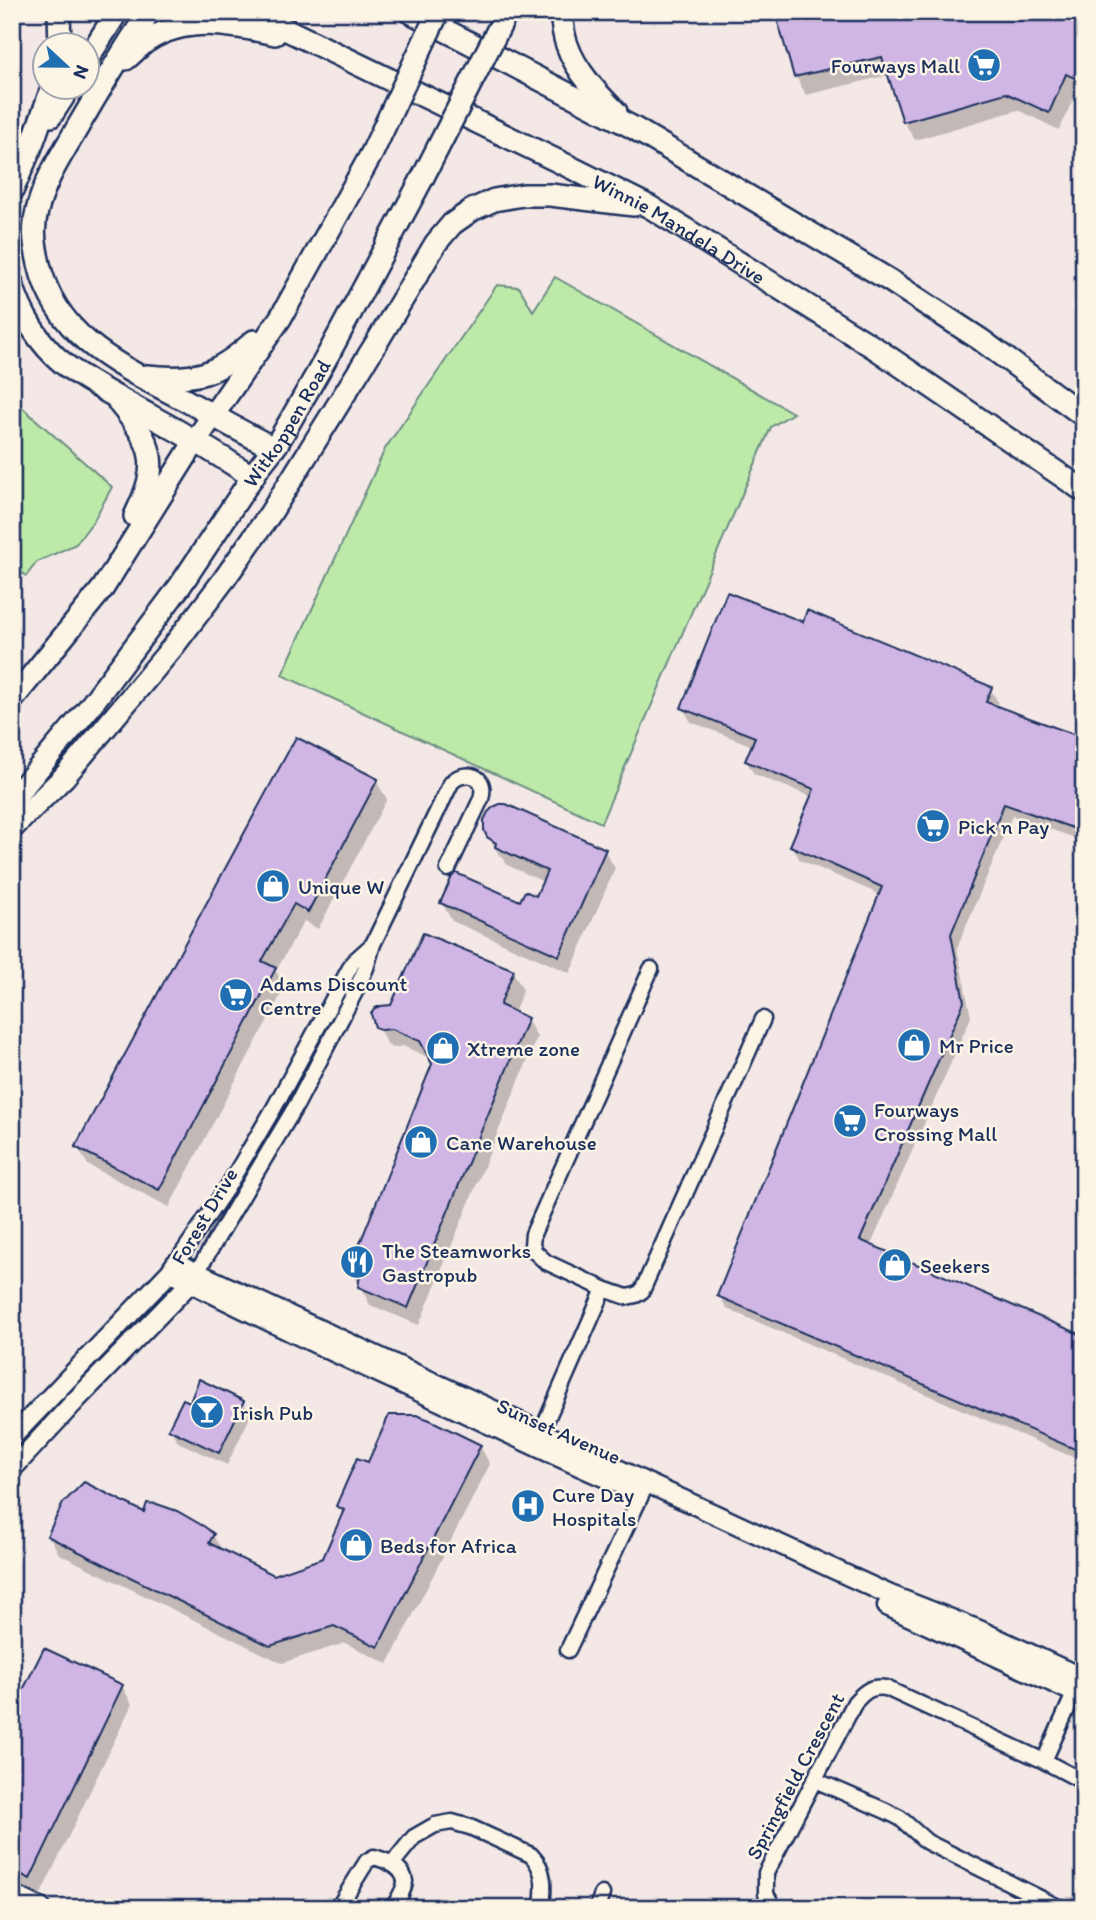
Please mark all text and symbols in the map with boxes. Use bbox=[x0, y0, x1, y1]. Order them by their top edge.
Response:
north arrow bbox=[32, 32, 102, 102]
supermarket icon: Fourways Mall bbox=[965, 46, 1003, 84]
place label: Fourways Mall bbox=[831, 53, 960, 78]
text: N bbox=[68, 62, 94, 82]
street label: Winnie Mandela Drive bbox=[589, 168, 770, 289]
street label: Witkoppen Road bbox=[237, 354, 336, 491]
supermarket icon: Pick n Pay bbox=[914, 807, 952, 845]
place label: Pick n Pay bbox=[958, 814, 1049, 839]
shop icon: Unique W bbox=[254, 867, 292, 905]
place label: Unique W bbox=[298, 874, 384, 899]
place label: Adams Discount Centre bbox=[260, 971, 407, 1020]
supermarket icon: Adams Discount Centre bbox=[217, 976, 255, 1014]
shop icon: Mr Price bbox=[895, 1026, 933, 1064]
shop icon: Xtreme zone bbox=[424, 1029, 462, 1067]
place label: Mr Price bbox=[939, 1033, 1014, 1058]
place label: Xtreme zone bbox=[467, 1036, 580, 1061]
place label: Fourways Crossing Mall bbox=[874, 1097, 997, 1146]
supermarket icon: Fourways Crossing Mall bbox=[831, 1102, 869, 1140]
shop icon: Cane Warehouse bbox=[402, 1123, 440, 1161]
place label: Cane Warehouse bbox=[446, 1130, 597, 1155]
street label: Forest Drive bbox=[165, 1163, 243, 1269]
place label: The Steamworks Gastropub bbox=[382, 1238, 531, 1287]
restaurant icon: The Steamworks Gastropub bbox=[338, 1243, 376, 1281]
shop icon: Seekers bbox=[876, 1246, 914, 1284]
place label: Seekers bbox=[920, 1253, 990, 1278]
bar icon: Irish Pub bbox=[188, 1393, 226, 1431]
street label: Sunset Avenue bbox=[493, 1393, 625, 1469]
place label: Irish Pub bbox=[232, 1400, 313, 1425]
place label: Cure Day Hospitals bbox=[552, 1482, 636, 1531]
hospital icon: Cure Day Hospitals bbox=[509, 1487, 547, 1525]
shop icon: Beds for Africa bbox=[337, 1526, 375, 1564]
place label: Beds for Africa bbox=[380, 1533, 517, 1558]
street label: Springfield Crescent bbox=[741, 1688, 850, 1864]

